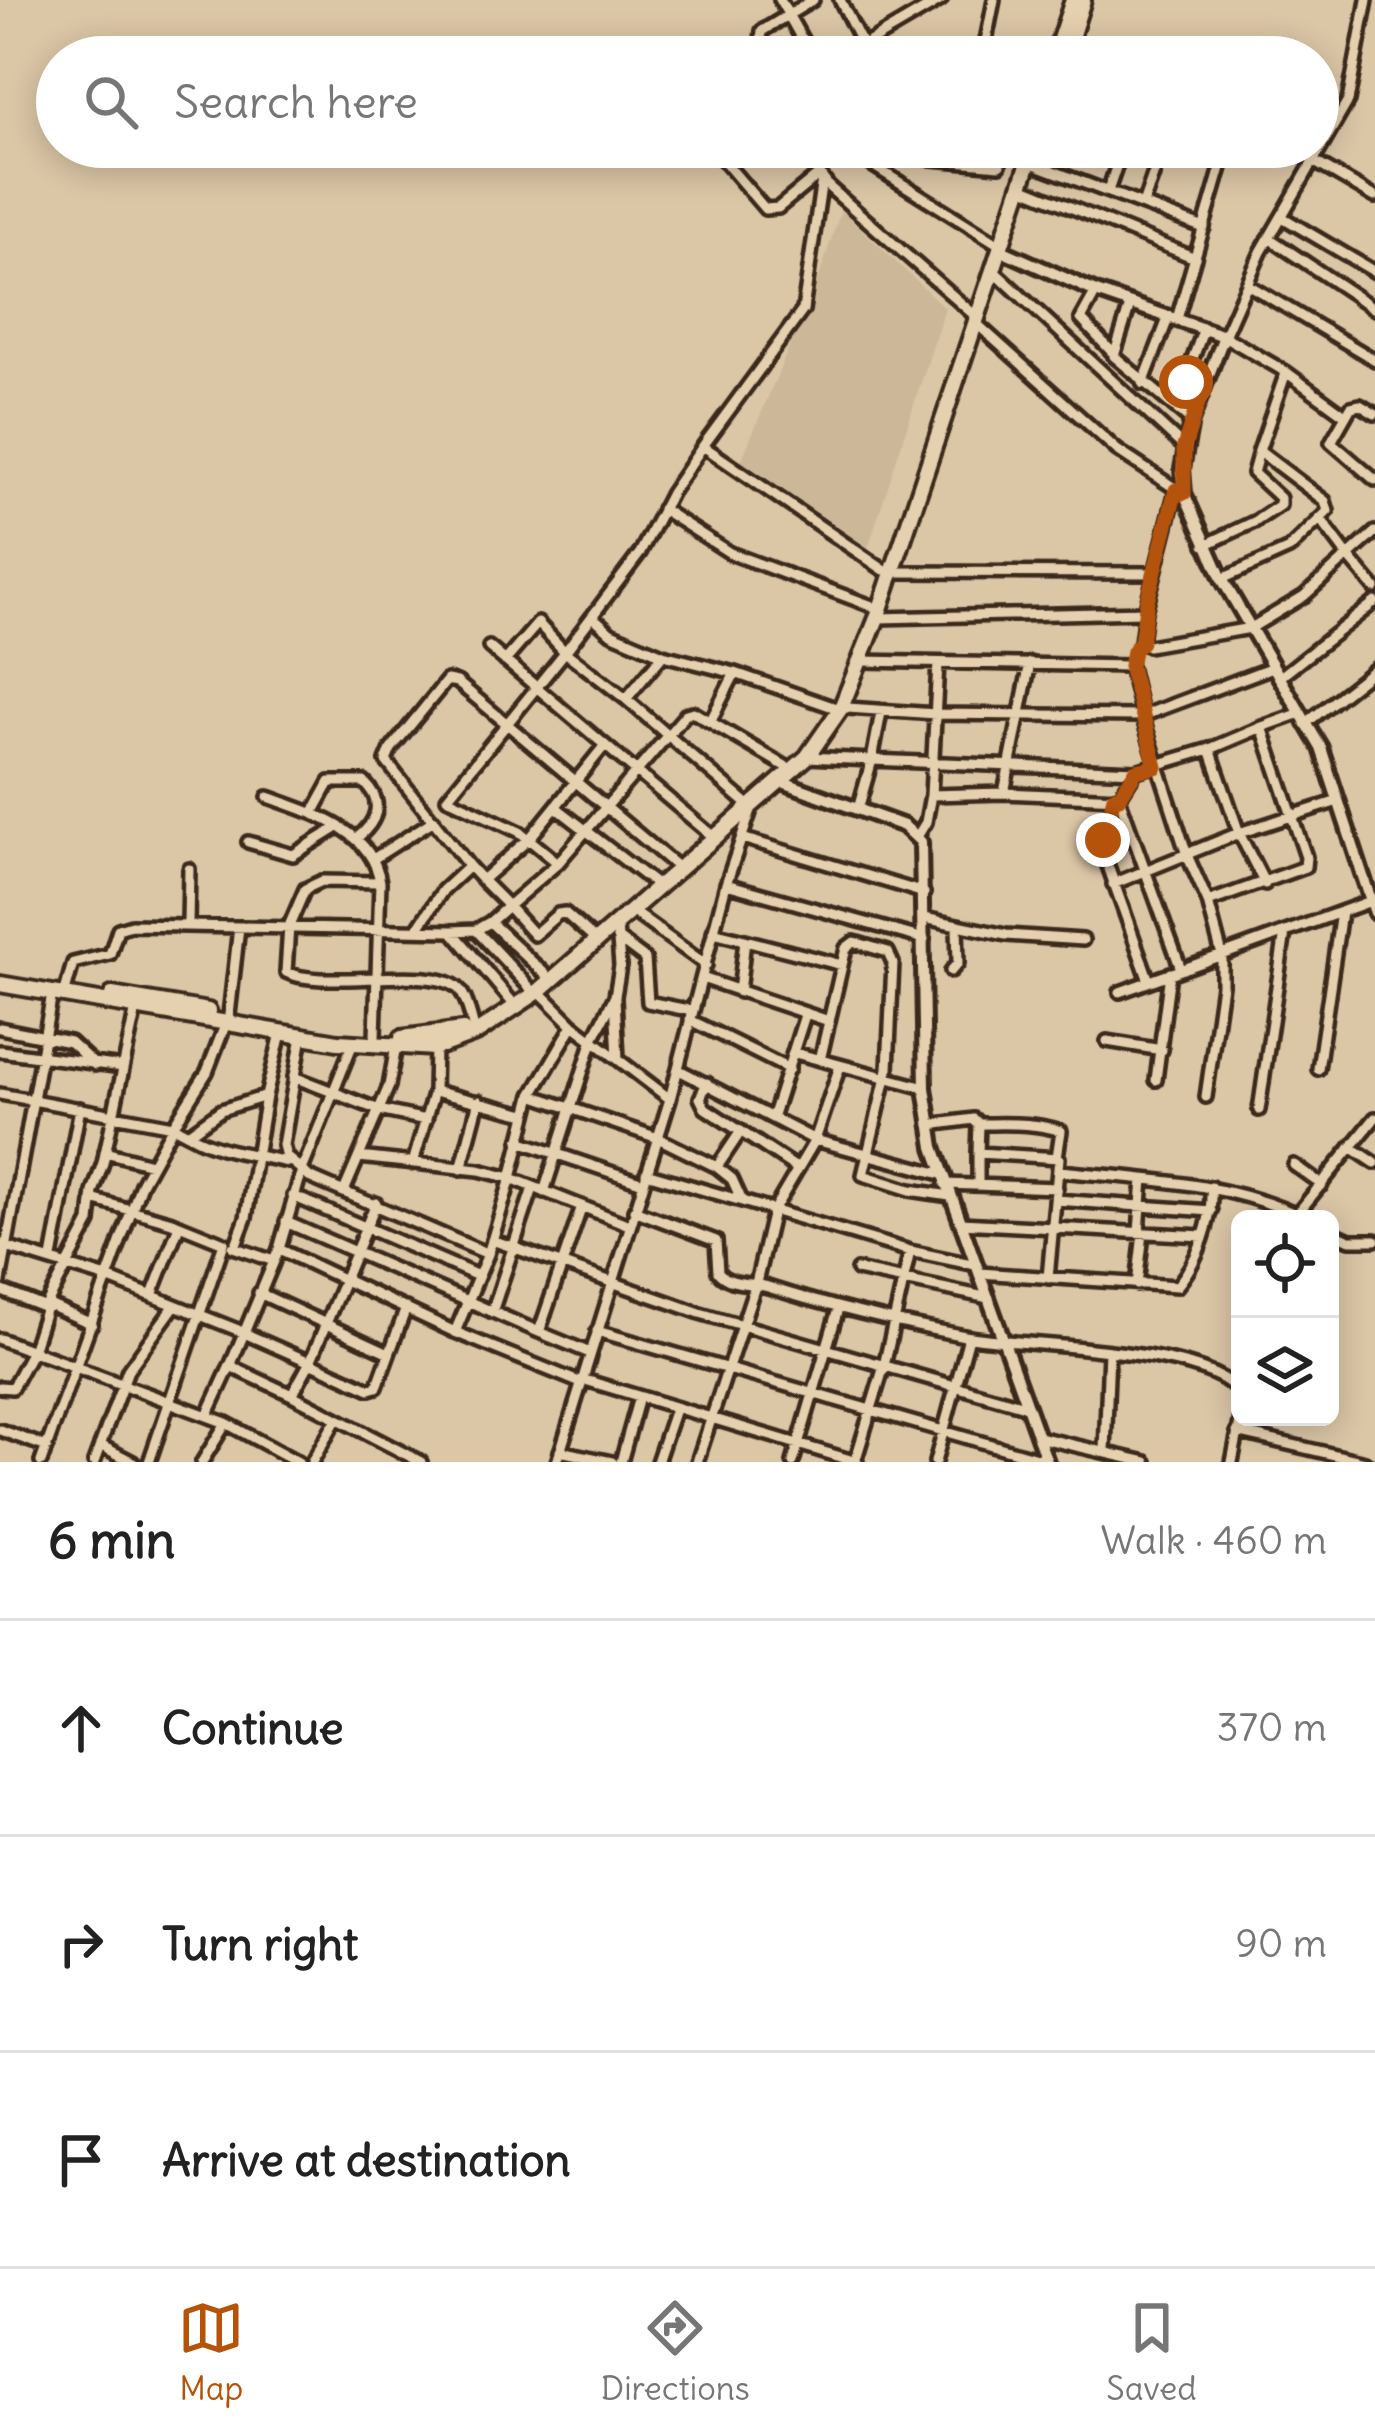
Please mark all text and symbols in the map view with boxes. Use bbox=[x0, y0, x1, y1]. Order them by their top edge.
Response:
search box bbox=[36, 36, 1339, 168]
icon: search bbox=[78, 69, 144, 135]
text: Search here bbox=[174, 74, 418, 130]
route start bbox=[1159, 355, 1213, 409]
route end bbox=[1076, 813, 1130, 867]
map controls bbox=[1231, 1210, 1339, 1426]
button: locate bbox=[1231, 1210, 1339, 1318]
button: layers bbox=[1231, 1318, 1339, 1426]
text: 6 min bbox=[48, 1508, 175, 1572]
text: Walk · 460 m bbox=[1101, 1516, 1327, 1565]
icon: ahead bbox=[48, 1695, 114, 1761]
text: Continue bbox=[162, 1700, 344, 1756]
text: 370 m bbox=[1217, 1703, 1327, 1752]
icon: right bbox=[48, 1911, 114, 1977]
text: Turn right bbox=[162, 1916, 358, 1972]
text: 90 m bbox=[1235, 1919, 1327, 1968]
icon: arrive bbox=[48, 2127, 114, 2193]
text: Arrive at destination bbox=[162, 2132, 571, 2188]
tab: Map bbox=[178, 2295, 244, 2409]
tab: Directions bbox=[601, 2295, 750, 2409]
tab: Saved bbox=[1106, 2295, 1197, 2409]

